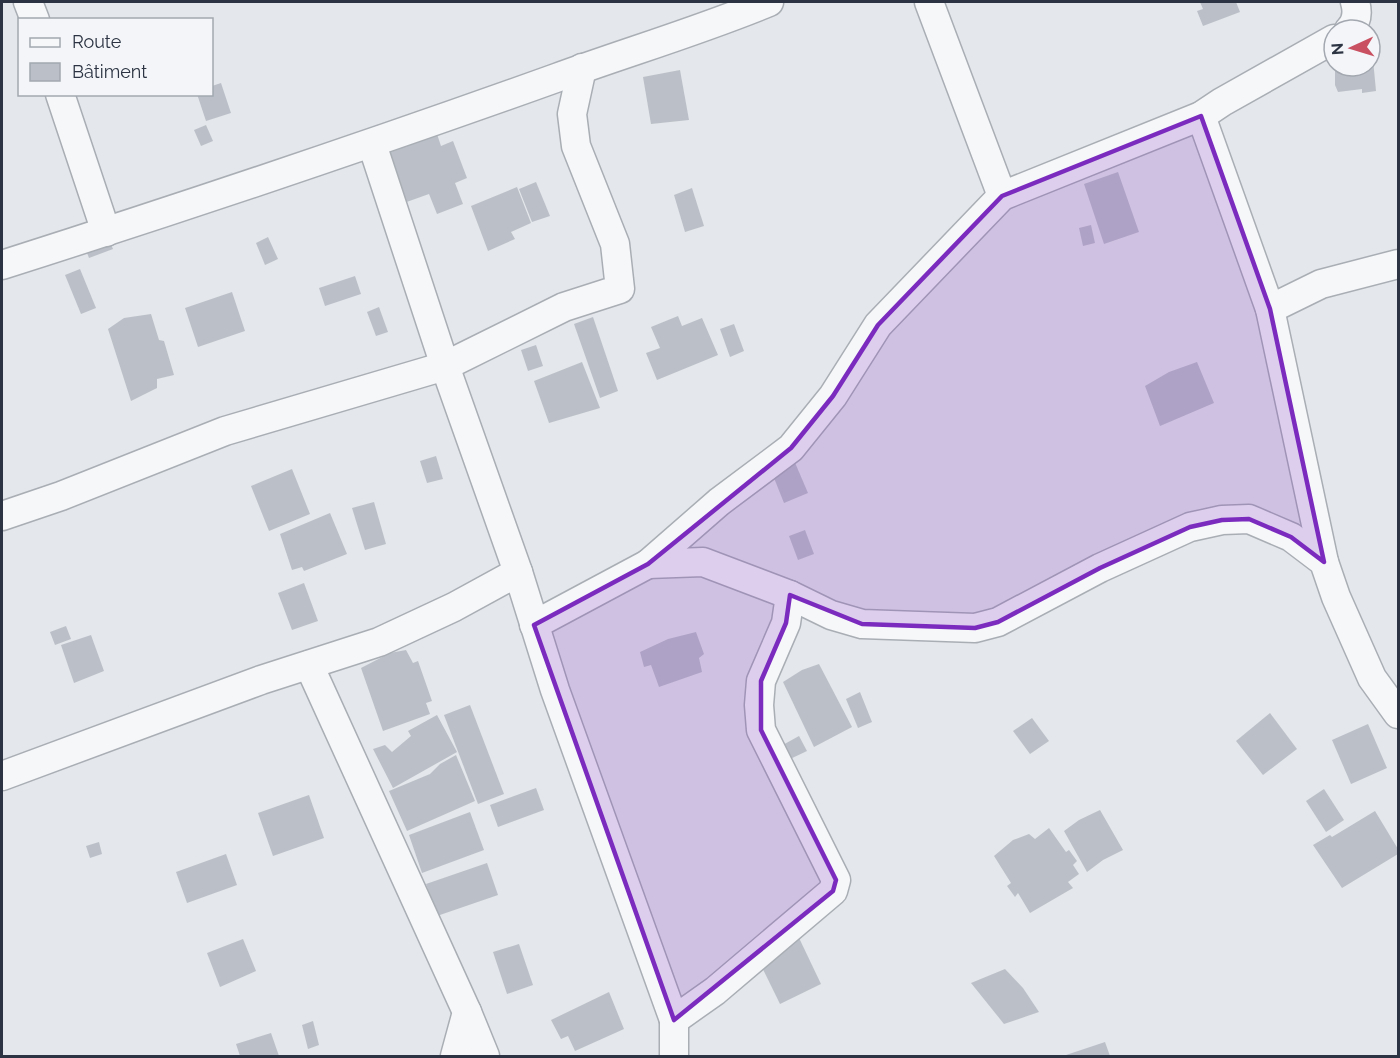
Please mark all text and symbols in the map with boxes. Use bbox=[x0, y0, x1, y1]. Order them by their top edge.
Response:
legend bbox=[18, 18, 213, 96]
north arrow bbox=[1322, 18, 1382, 78]
text: Route bbox=[72, 31, 122, 52]
text: N bbox=[1328, 42, 1347, 56]
text: Bâtiment bbox=[72, 61, 147, 82]

